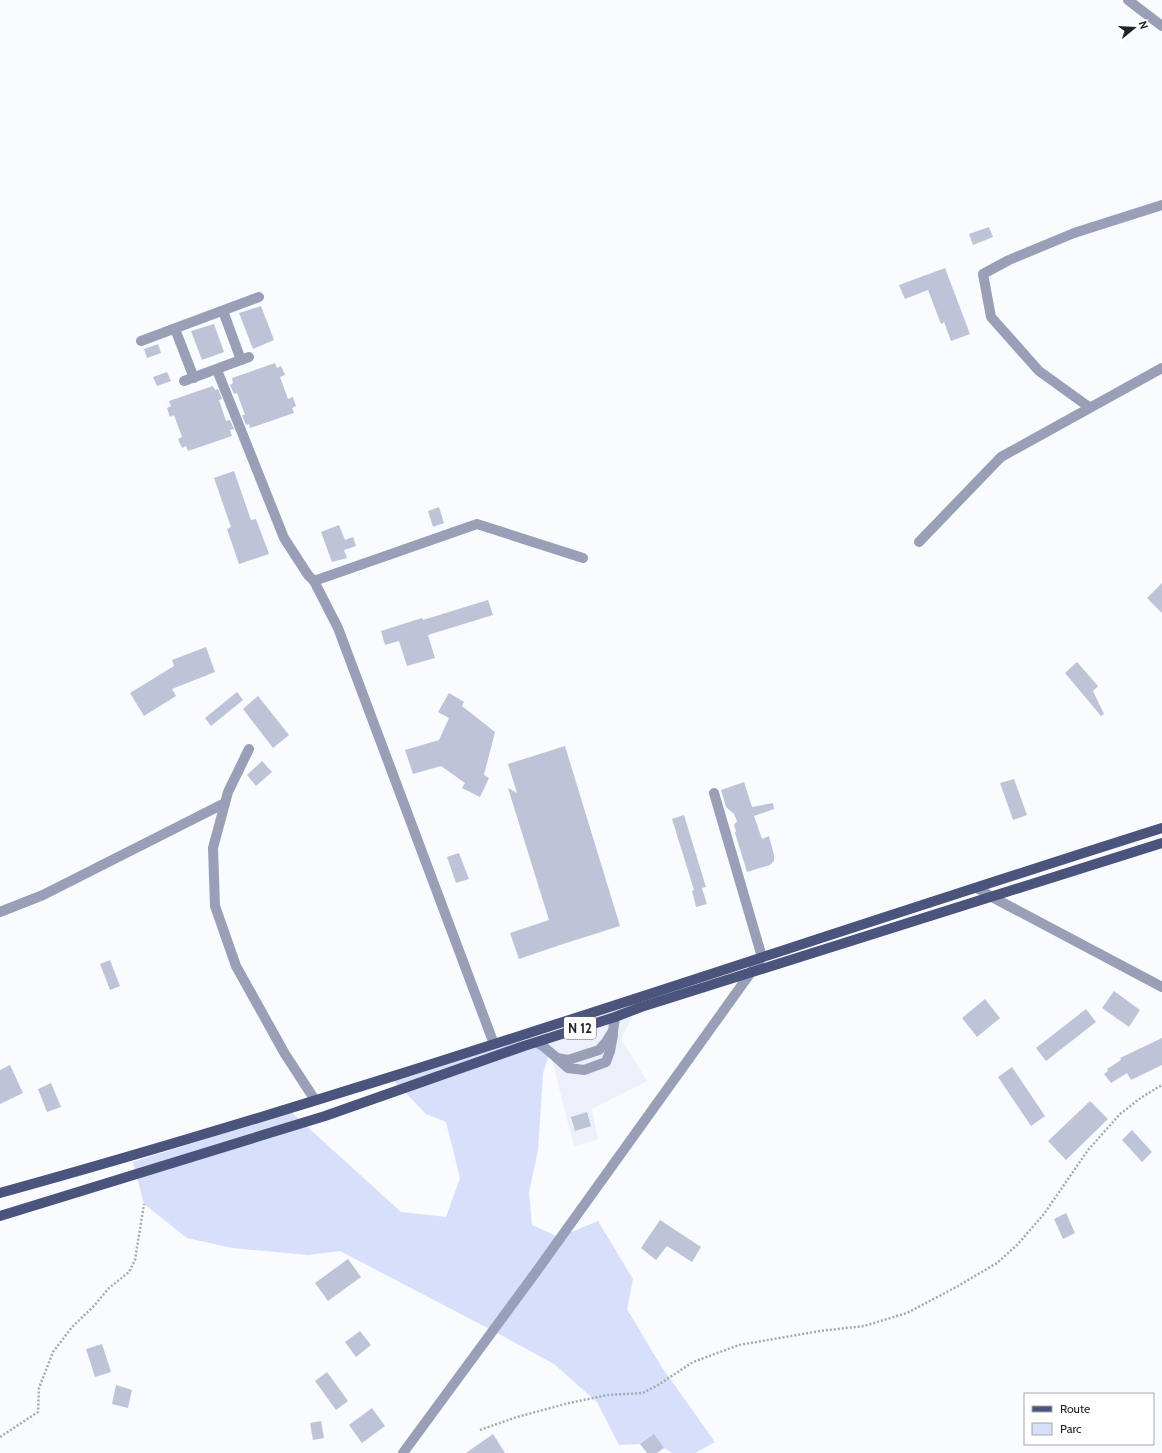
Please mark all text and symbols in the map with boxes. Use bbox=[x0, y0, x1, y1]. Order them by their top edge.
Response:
north arrow bbox=[1114, 8, 1154, 48]
text: N bbox=[1136, 19, 1151, 31]
road number: N 12 bbox=[564, 1017, 596, 1039]
legend bbox=[1024, 1393, 1154, 1445]
text: Route bbox=[1060, 1401, 1090, 1416]
text: Parc bbox=[1060, 1421, 1082, 1436]

